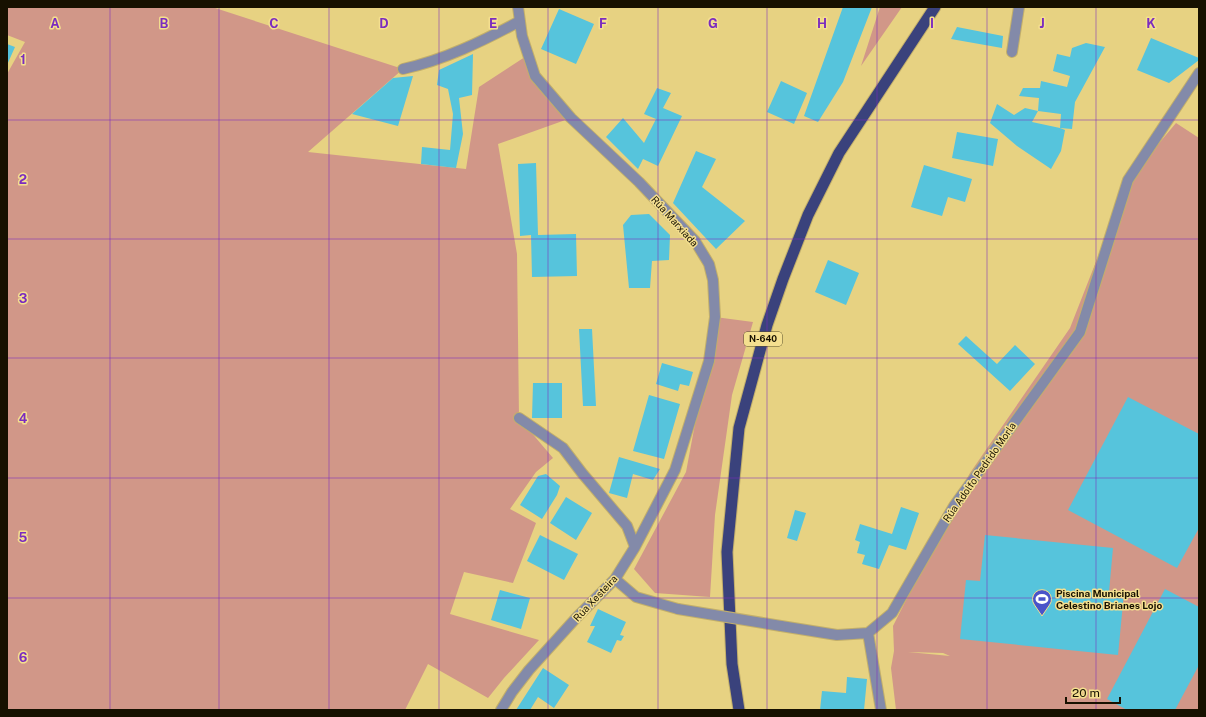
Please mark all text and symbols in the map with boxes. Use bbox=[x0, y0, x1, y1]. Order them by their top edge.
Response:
text: A bbox=[50, 16, 60, 31]
text: B bbox=[160, 16, 169, 31]
text: C bbox=[269, 16, 279, 31]
text: D bbox=[379, 16, 389, 31]
text: E bbox=[489, 16, 497, 31]
text: F bbox=[599, 16, 607, 31]
text: G bbox=[708, 16, 718, 31]
text: H bbox=[817, 16, 827, 31]
text: I bbox=[930, 16, 934, 31]
text: J bbox=[1039, 16, 1045, 31]
text: K bbox=[1146, 16, 1156, 31]
text: 1 bbox=[20, 52, 26, 67]
text: 2 bbox=[19, 172, 27, 187]
street label: Rúa Marxiada bbox=[649, 193, 701, 249]
text: 3 bbox=[19, 291, 28, 306]
road number: N-640 bbox=[744, 332, 782, 346]
text: 4 bbox=[19, 411, 28, 426]
street label: Rúa Adolfo Pedrido Morla bbox=[940, 420, 1018, 524]
text: 5 bbox=[19, 530, 28, 545]
street label: Rúa Xesteira bbox=[571, 572, 619, 624]
place label: Piscina Municipal Celestino Brianes Lojo bbox=[1056, 587, 1162, 611]
sports icon: Piscina Municipal Celestino Brianes Lojo bbox=[1031, 588, 1053, 616]
text: 6 bbox=[19, 650, 28, 665]
scale bar bbox=[1066, 679, 1120, 705]
text: 20 m bbox=[1072, 686, 1100, 700]

